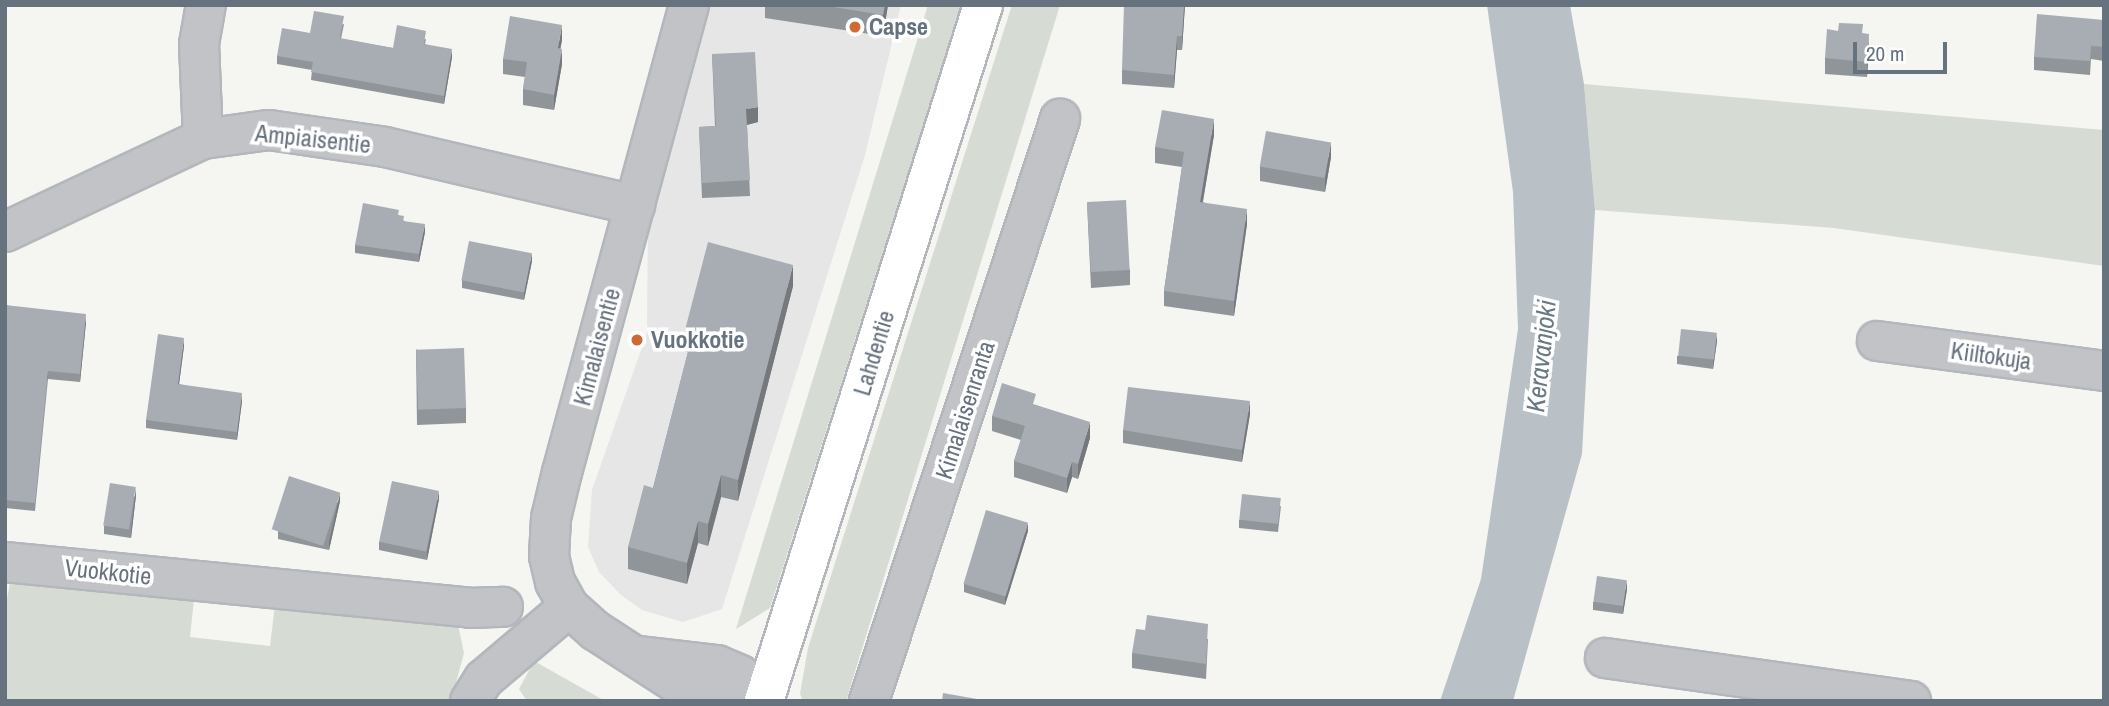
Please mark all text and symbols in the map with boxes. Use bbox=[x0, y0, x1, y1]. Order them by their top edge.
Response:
place label: Capse bbox=[869, 13, 928, 41]
marker: Capse bbox=[847, 19, 863, 35]
scale bar bbox=[1857, 28, 1952, 72]
text: 20 m bbox=[1866, 39, 1904, 68]
street label: Ampiaisentie bbox=[254, 119, 372, 159]
street label: Kimalaisentie bbox=[568, 285, 626, 409]
water label: Keravanjoki bbox=[1520, 298, 1562, 414]
street label: Lahdentie bbox=[847, 307, 901, 399]
place label: Vuokkotie bbox=[651, 326, 744, 354]
marker: Vuokkotie bbox=[629, 332, 645, 348]
street label: Kiiltokuja bbox=[1949, 336, 2033, 376]
street label: Kimalaisenranta bbox=[929, 337, 1001, 483]
street label: Vuokkotie bbox=[63, 553, 153, 591]

